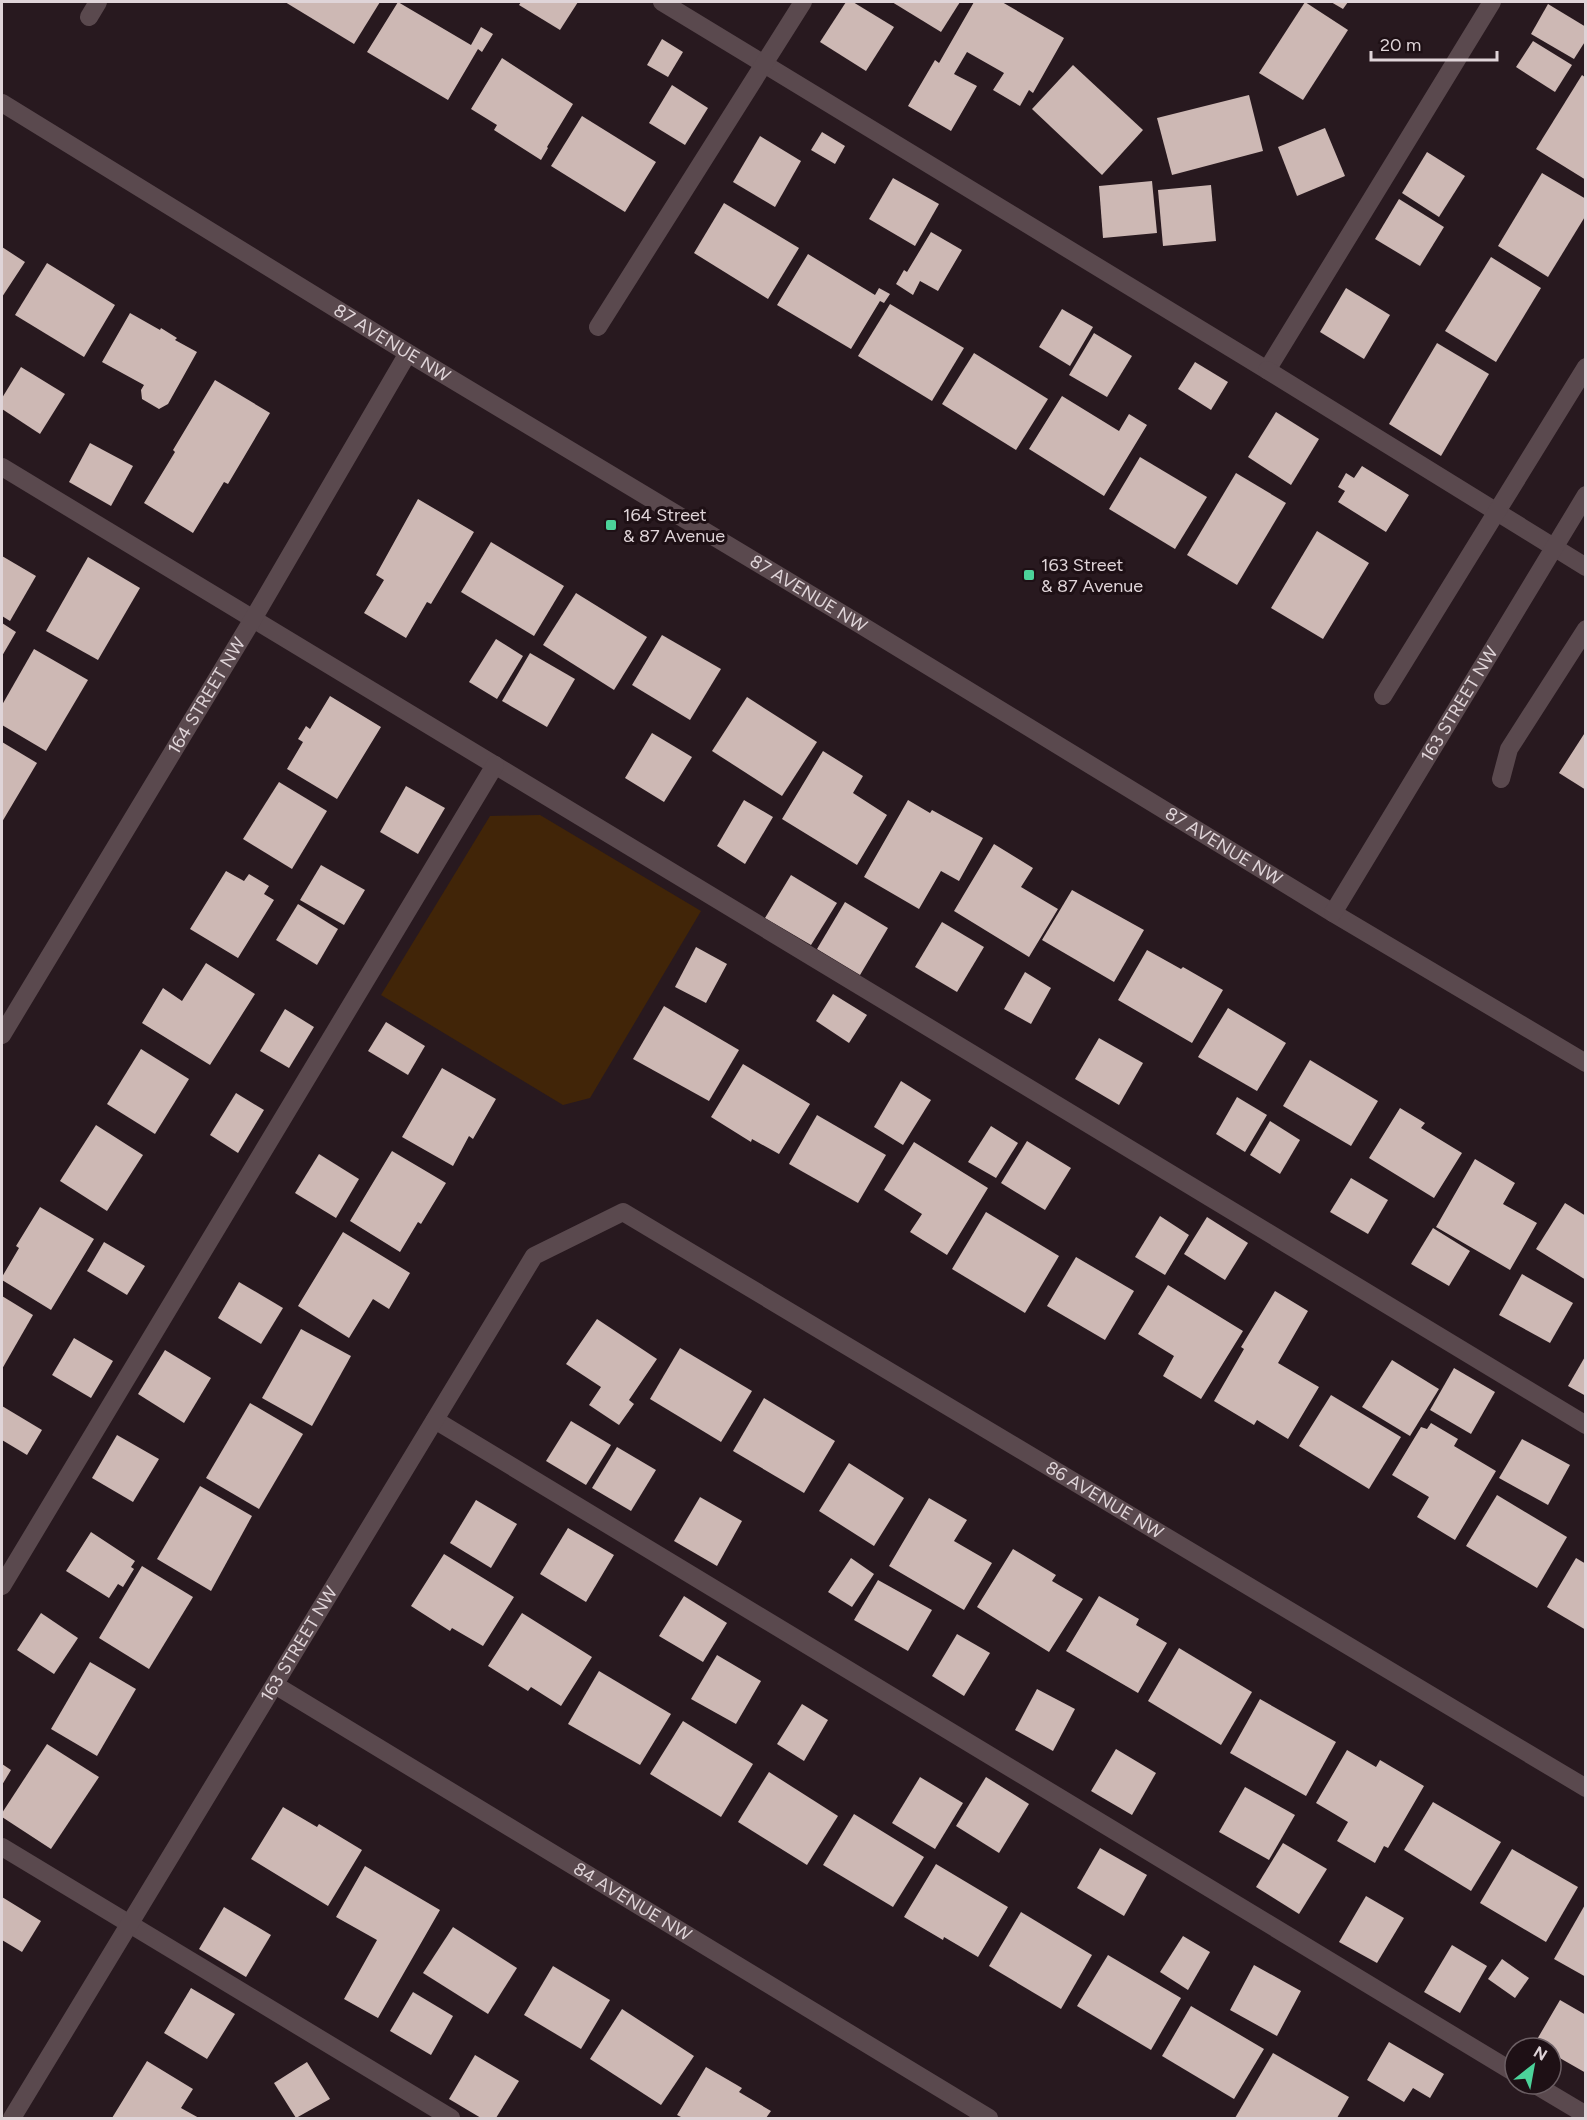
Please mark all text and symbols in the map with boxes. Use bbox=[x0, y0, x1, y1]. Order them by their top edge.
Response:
scale bar bbox=[1371, 24, 1497, 62]
text: 20 m bbox=[1380, 34, 1421, 56]
street label: 87 AVENUE NW bbox=[330, 299, 455, 387]
place label: 164 Street & 87 Avenue bbox=[623, 504, 725, 547]
marker: 164 Street & 87 Avenue bbox=[604, 518, 618, 532]
street label: 87 AVENUE NW bbox=[746, 550, 872, 637]
place label: 163 Street & 87 Avenue bbox=[1041, 554, 1143, 597]
marker: 163 Street & 87 Avenue bbox=[1022, 568, 1036, 582]
street label: 164 STREET NW bbox=[163, 633, 251, 758]
street label: 163 STREET NW bbox=[1416, 642, 1503, 766]
street label: 87 AVENUE NW bbox=[1161, 802, 1287, 891]
street label: 86 AVENUE NW bbox=[1042, 1456, 1168, 1544]
street label: 163 STREET NW bbox=[256, 1582, 343, 1706]
street label: 84 AVENUE NW bbox=[569, 1858, 696, 1946]
north arrow bbox=[1503, 2036, 1563, 2096]
text: N bbox=[1530, 2042, 1551, 2065]

